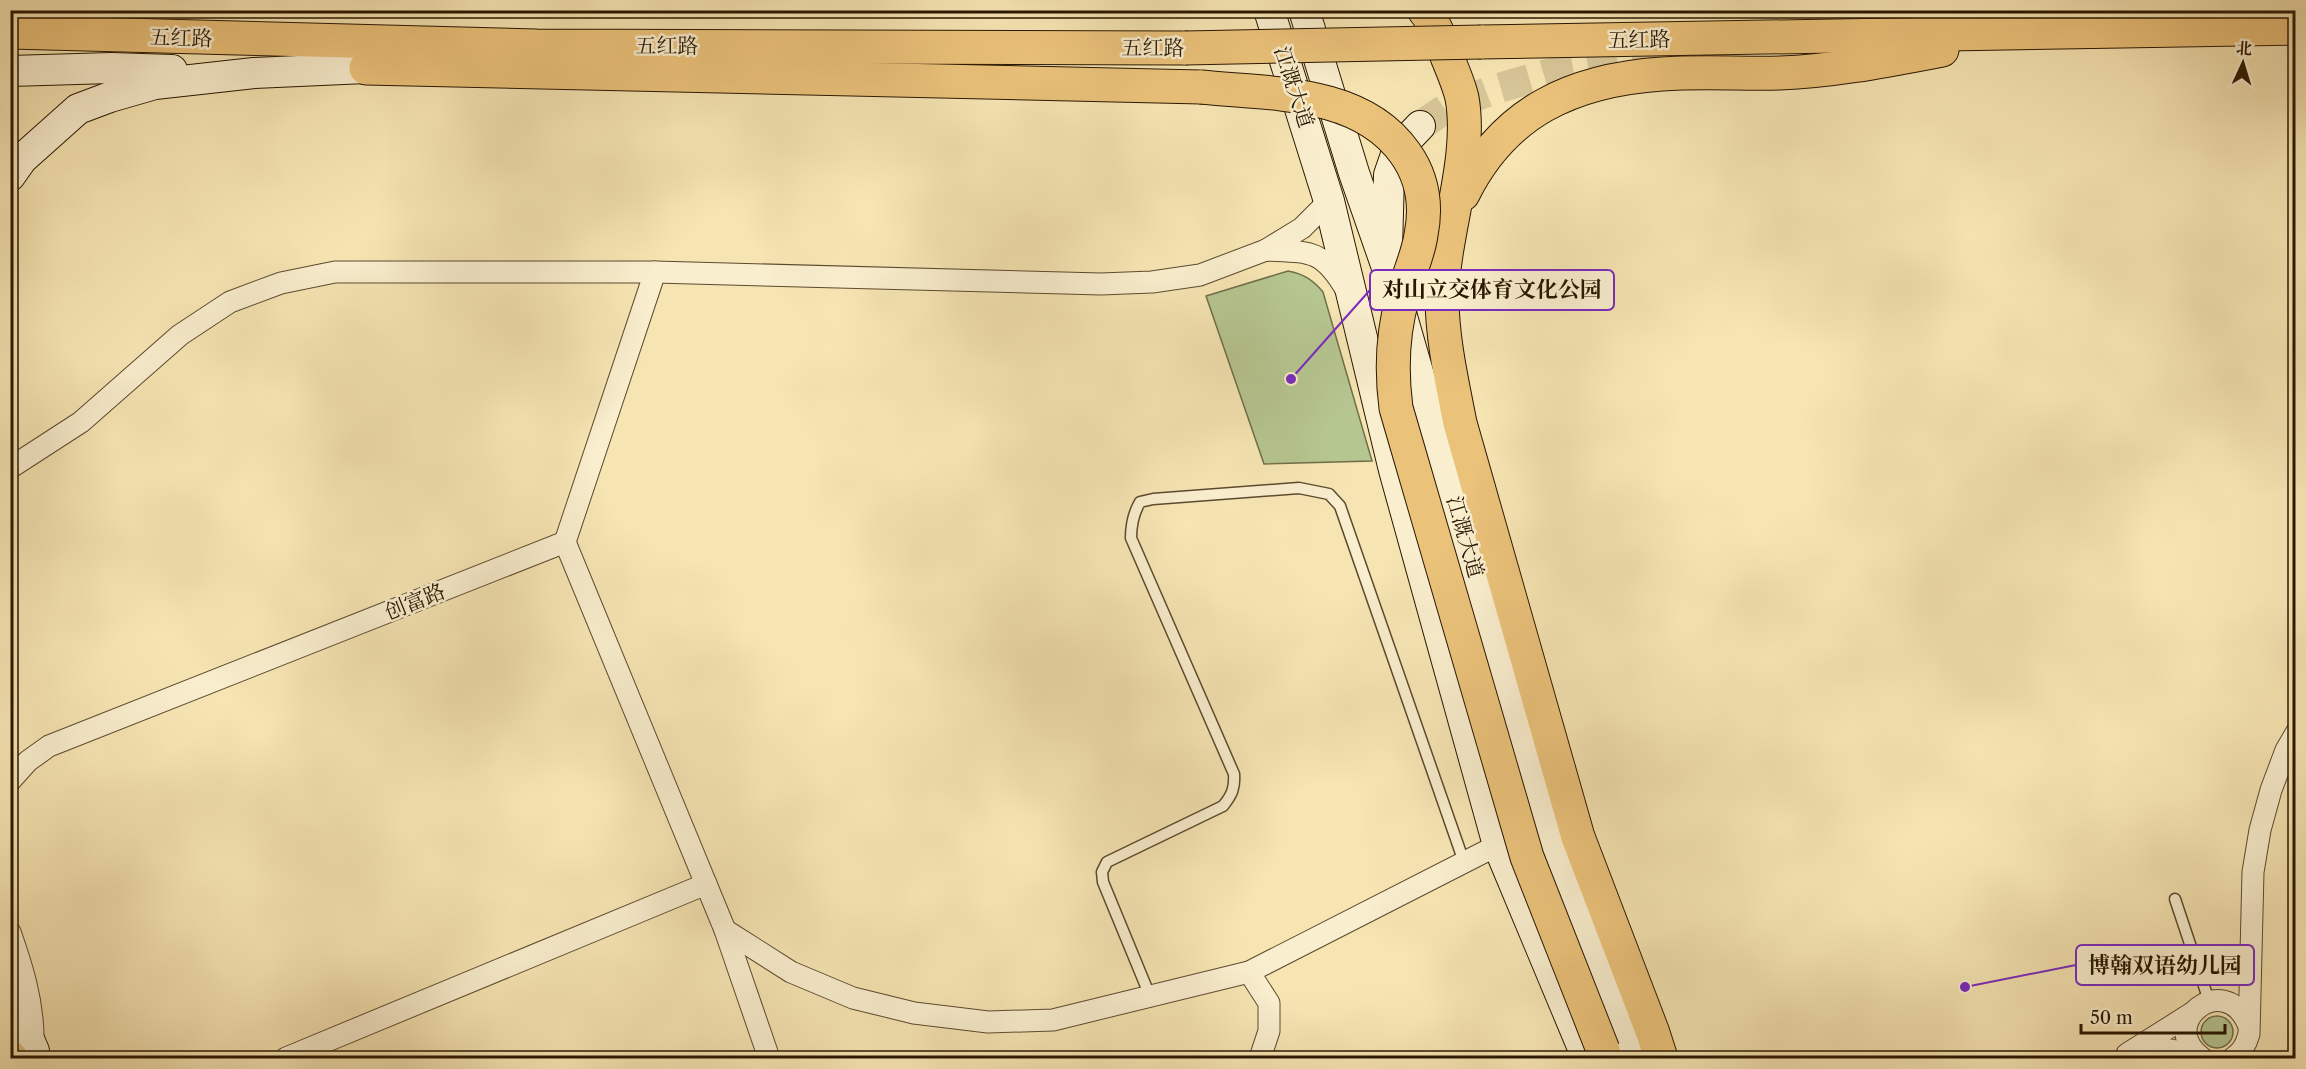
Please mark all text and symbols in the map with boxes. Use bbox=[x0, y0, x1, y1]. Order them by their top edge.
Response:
street label: 五红路 bbox=[149, 24, 213, 51]
street label: 五红路 bbox=[1607, 26, 1671, 53]
street label: 五红路 bbox=[636, 33, 699, 58]
north arrow bbox=[2213, 33, 2273, 93]
street label: 五红路 bbox=[1122, 35, 1185, 60]
text: 北 bbox=[2235, 38, 2253, 59]
street label: 江溉大道 bbox=[1270, 43, 1319, 131]
callout: 对山立交体育文化公园 bbox=[1370, 270, 1614, 310]
text: 对山立交体育文化公园 bbox=[1382, 276, 1602, 303]
street label: 江溉大道 bbox=[1442, 493, 1489, 581]
street label: 创富路 bbox=[381, 578, 449, 625]
callout: 博翰双语幼儿园 bbox=[2076, 945, 2254, 985]
text: 博翰双语幼儿园 bbox=[2088, 952, 2242, 979]
scale bar bbox=[2081, 997, 2225, 1035]
text: 50 m bbox=[2090, 1007, 2133, 1029]

